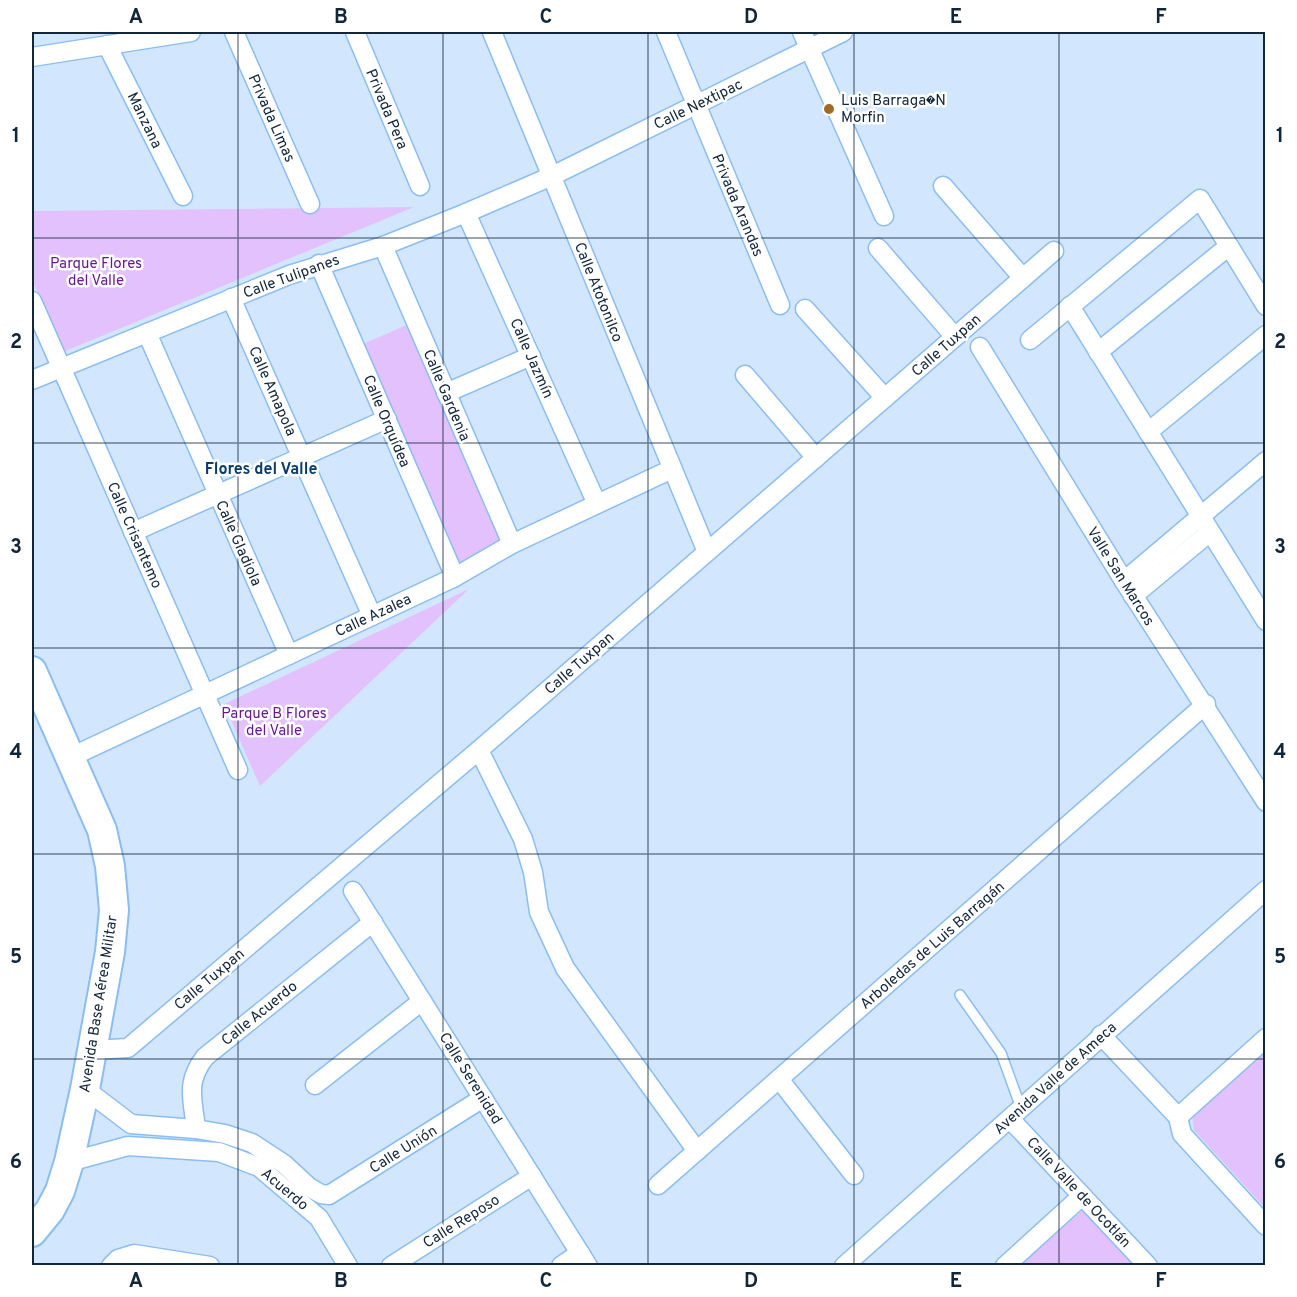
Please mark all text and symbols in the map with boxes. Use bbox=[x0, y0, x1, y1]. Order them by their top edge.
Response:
text: A bbox=[129, 5, 143, 31]
text: B bbox=[334, 5, 348, 31]
text: C bbox=[540, 5, 552, 31]
text: D bbox=[744, 5, 758, 31]
text: E bbox=[950, 5, 962, 31]
text: F bbox=[1155, 5, 1167, 31]
street label: Privada Pera bbox=[360, 67, 411, 153]
street label: Privada Limas bbox=[243, 72, 298, 166]
street label: Calle Nextipac bbox=[651, 76, 746, 135]
street label: Manzana bbox=[122, 89, 165, 152]
place label: Luis Barraga�N Morfin bbox=[841, 92, 946, 128]
marker: Luis Barraga�N Morfin bbox=[822, 102, 836, 116]
text: 1 bbox=[12, 124, 20, 150]
text: 1 bbox=[1276, 124, 1284, 150]
street label: Privada Arandas bbox=[706, 151, 767, 260]
street label: Calle Atotonilco bbox=[569, 240, 626, 345]
street label: Calle Tulipanes bbox=[241, 251, 342, 304]
park label: Parque Flores del Valle bbox=[50, 255, 142, 291]
street label: Calle Tuxpan bbox=[908, 311, 986, 382]
street label: Calle Jazmín bbox=[505, 316, 557, 402]
text: 2 bbox=[10, 330, 22, 356]
text: 2 bbox=[1274, 330, 1286, 356]
street label: Calle Amapola bbox=[243, 344, 300, 440]
street label: Calle Gardenia bbox=[418, 347, 473, 444]
street label: Calle Orquídea bbox=[358, 373, 414, 471]
district label: Flores del Valle bbox=[205, 460, 317, 480]
street label: Calle Crisantemo bbox=[102, 479, 166, 592]
street label: Calle Gladiola bbox=[210, 498, 265, 589]
street label: Valle San Marcos bbox=[1082, 524, 1158, 630]
text: 3 bbox=[10, 535, 22, 561]
text: 3 bbox=[1274, 535, 1286, 561]
street label: Calle Azalea bbox=[332, 590, 415, 642]
street label: Calle Tuxpan bbox=[541, 629, 619, 700]
park label: Parque B Flores del Valle bbox=[221, 705, 327, 741]
text: 4 bbox=[10, 740, 22, 766]
text: 4 bbox=[1274, 740, 1286, 766]
street label: Arboledas de Luis Barragán bbox=[857, 878, 1009, 1014]
street label: Avenida Base Aérea Militar bbox=[76, 914, 123, 1094]
text: 5 bbox=[10, 945, 22, 971]
street label: Calle Tuxpan bbox=[171, 945, 249, 1015]
text: 5 bbox=[1274, 945, 1286, 971]
street label: Calle Acuerdo bbox=[218, 978, 302, 1051]
street label: Avenida Valle de Ameca bbox=[991, 1019, 1121, 1139]
street label: Calle Serenidad bbox=[434, 1029, 506, 1128]
street label: Calle Unión bbox=[366, 1122, 441, 1179]
street label: Calle Valle de Ocotlán bbox=[1022, 1134, 1134, 1252]
text: 6 bbox=[10, 1150, 22, 1176]
text: 6 bbox=[1274, 1150, 1286, 1176]
street label: Acuerdo bbox=[256, 1165, 312, 1216]
street label: Calle Reposo bbox=[420, 1191, 504, 1253]
text: A bbox=[129, 1269, 143, 1295]
text: B bbox=[334, 1269, 348, 1295]
text: C bbox=[540, 1269, 552, 1295]
text: D bbox=[744, 1269, 758, 1295]
text: E bbox=[950, 1269, 962, 1295]
text: F bbox=[1155, 1269, 1167, 1295]

